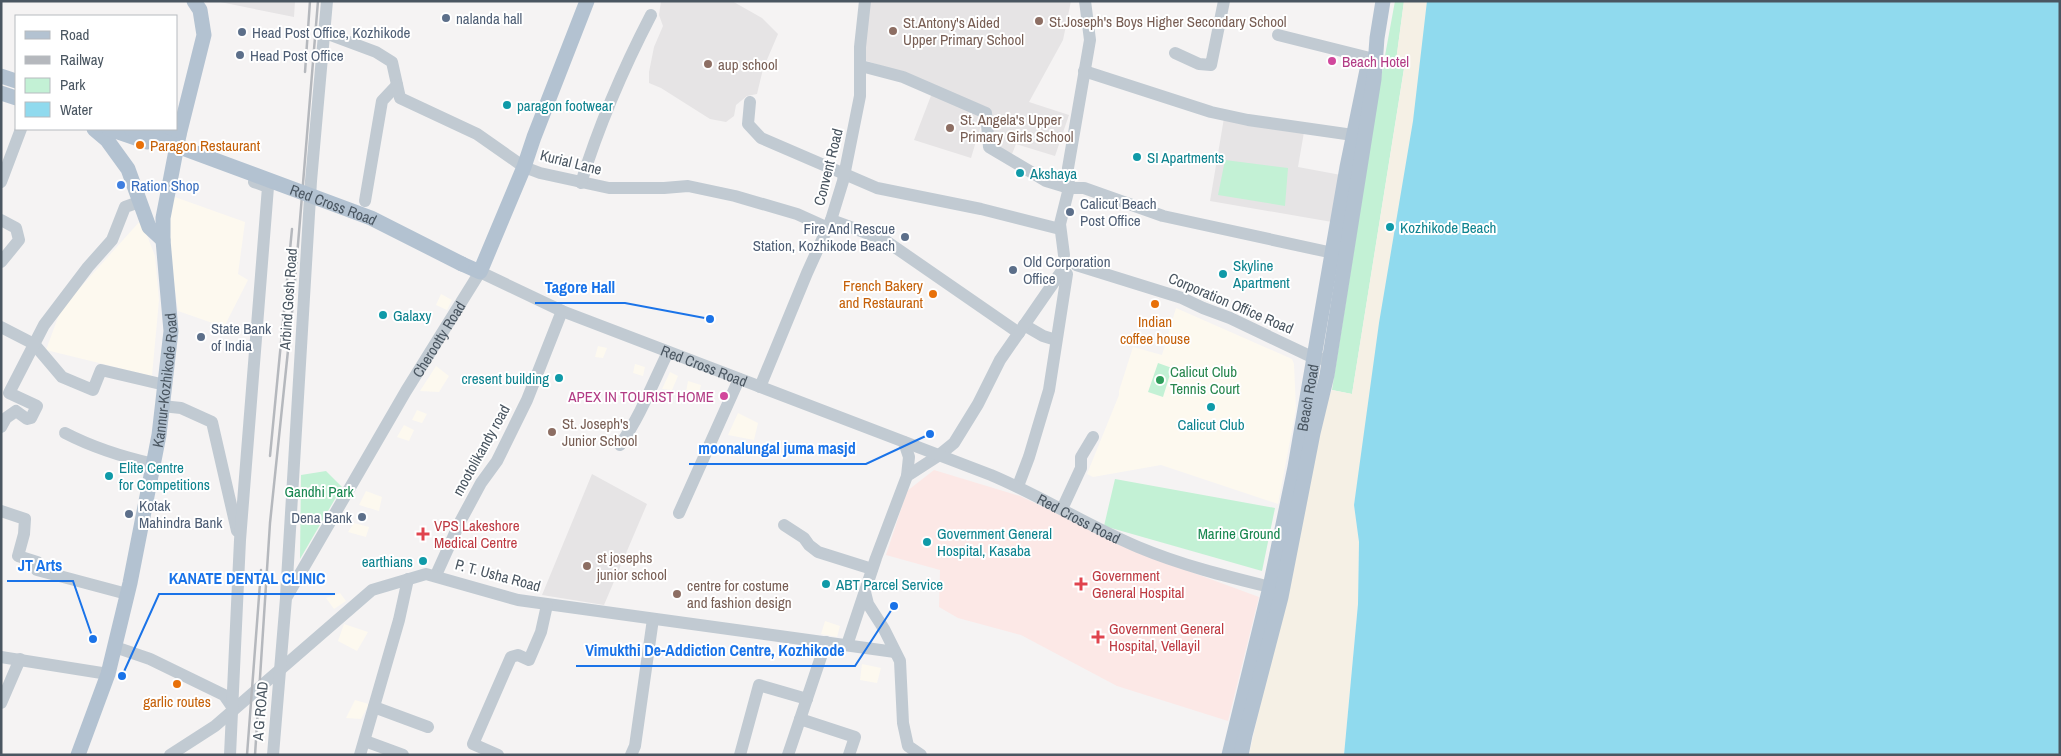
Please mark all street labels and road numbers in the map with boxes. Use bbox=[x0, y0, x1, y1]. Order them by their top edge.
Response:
street label: Convent Road bbox=[808, 126, 848, 208]
street label: Kurial Lane bbox=[538, 144, 604, 180]
street label: Red Cross Road bbox=[287, 178, 381, 230]
street label: Arbind Gosh Road bbox=[274, 247, 302, 352]
street label: Corporation Office Road bbox=[1165, 267, 1297, 339]
street label: Cherootty Road bbox=[407, 297, 470, 381]
street label: Kannur-Kozhikode Road bbox=[146, 312, 182, 449]
street label: Red Cross Road bbox=[658, 339, 750, 391]
street label: Beach Road bbox=[1291, 362, 1323, 433]
street label: mootolikandy road bbox=[447, 401, 515, 499]
street label: Red Cross Road bbox=[1034, 488, 1124, 548]
street label: P. T. Usha Road bbox=[453, 553, 543, 597]
street label: A G ROAD bbox=[247, 680, 273, 743]

